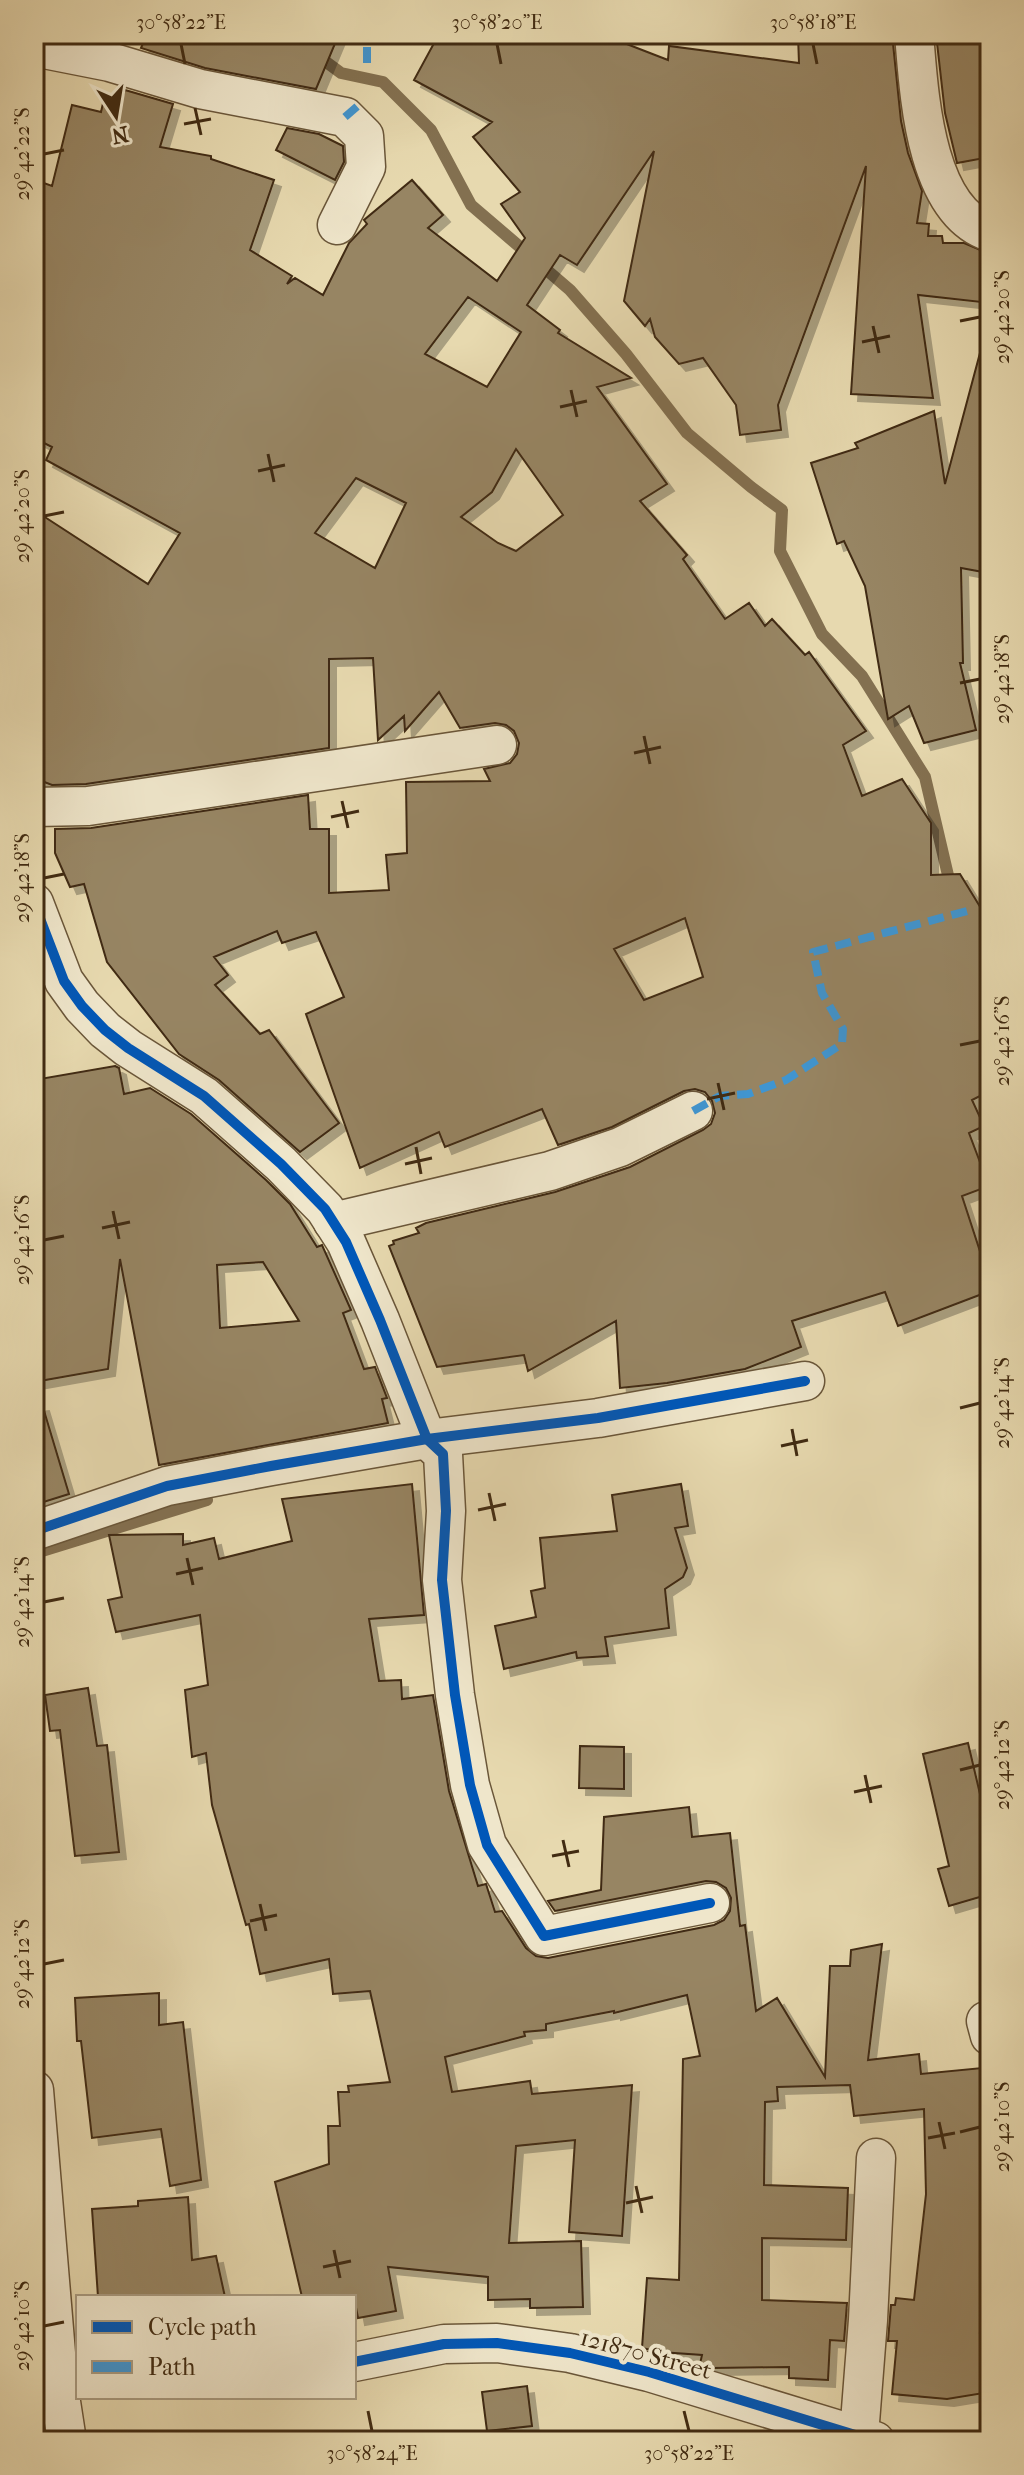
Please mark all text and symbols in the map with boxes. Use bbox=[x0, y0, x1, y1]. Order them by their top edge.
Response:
text: 30°58'22"E bbox=[136, 11, 226, 34]
text: 30°58'20"E bbox=[452, 11, 542, 34]
text: 30°58'18"E bbox=[770, 11, 856, 34]
north arrow bbox=[76, 76, 156, 156]
text: 29°42'22"S bbox=[11, 107, 34, 201]
text: N bbox=[109, 120, 131, 149]
text: 29°42'20"S bbox=[991, 270, 1014, 364]
text: 29°42'20"S bbox=[11, 469, 34, 563]
text: 29°42'18"S bbox=[991, 634, 1014, 724]
text: 29°42'18"S bbox=[11, 833, 34, 923]
text: 29°42'16"S bbox=[991, 996, 1014, 1086]
text: 29°42'16"S bbox=[11, 1195, 34, 1285]
text: 29°42'14"S bbox=[991, 1357, 1014, 1449]
text: 29°42'14"S bbox=[11, 1556, 34, 1648]
text: 29°42'12"S bbox=[991, 1720, 1014, 1810]
text: 29°42'12"S bbox=[11, 1919, 34, 2009]
text: 29°42'10"S bbox=[991, 2082, 1014, 2172]
text: 29°42'10"S bbox=[11, 2281, 34, 2371]
legend bbox=[76, 2295, 356, 2399]
text: Cycle path bbox=[148, 2313, 257, 2341]
street label: 121870 Street bbox=[577, 2323, 715, 2385]
text: Path bbox=[148, 2353, 196, 2381]
text: 30°58'24"E bbox=[326, 2442, 418, 2465]
text: 30°58'22"E bbox=[644, 2442, 734, 2465]

